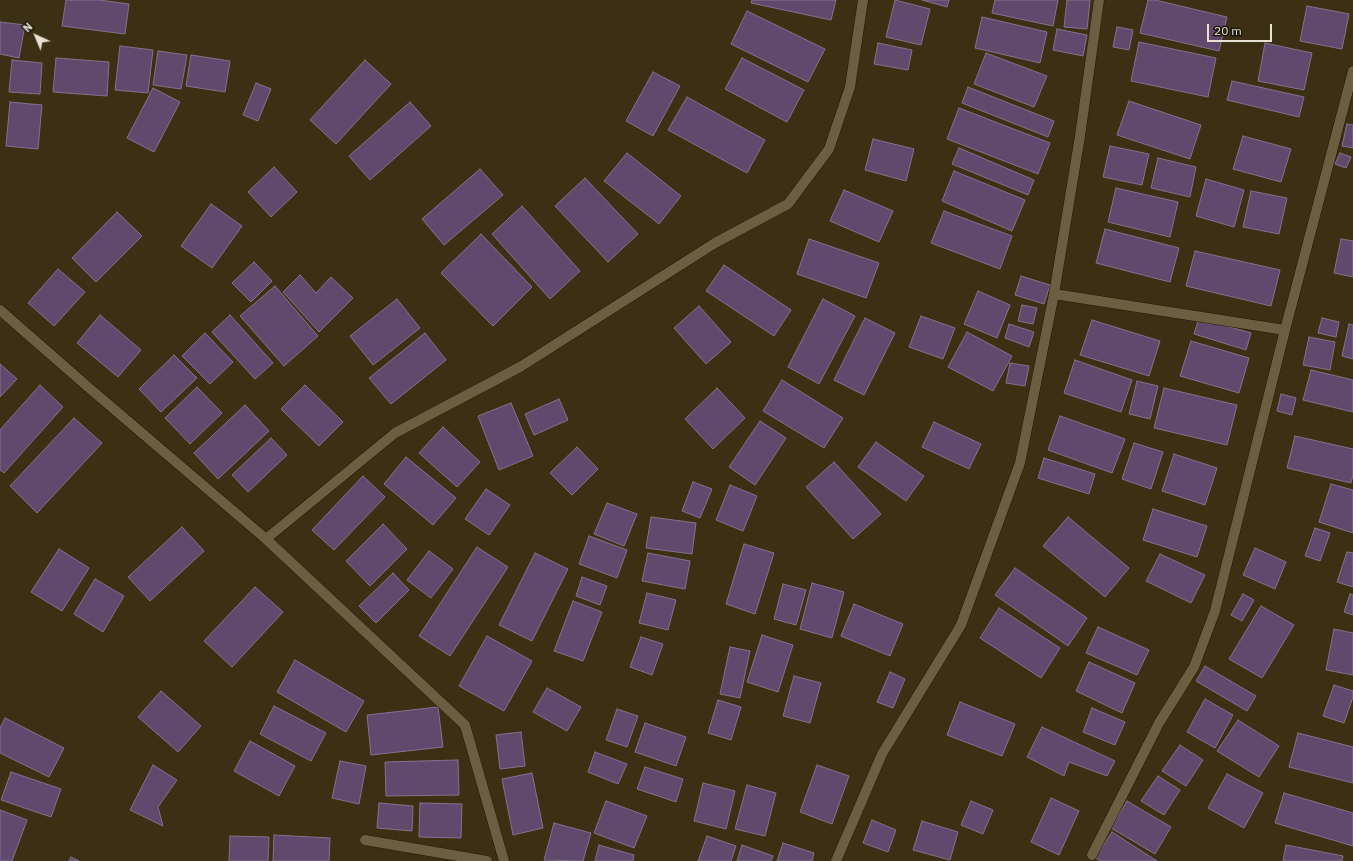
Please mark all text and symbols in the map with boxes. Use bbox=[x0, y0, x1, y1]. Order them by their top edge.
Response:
north arrow bbox=[16, 16, 56, 56]
scale bar bbox=[1209, 16, 1274, 42]
text: N bbox=[20, 20, 35, 35]
text: 20 m bbox=[1214, 23, 1242, 38]

